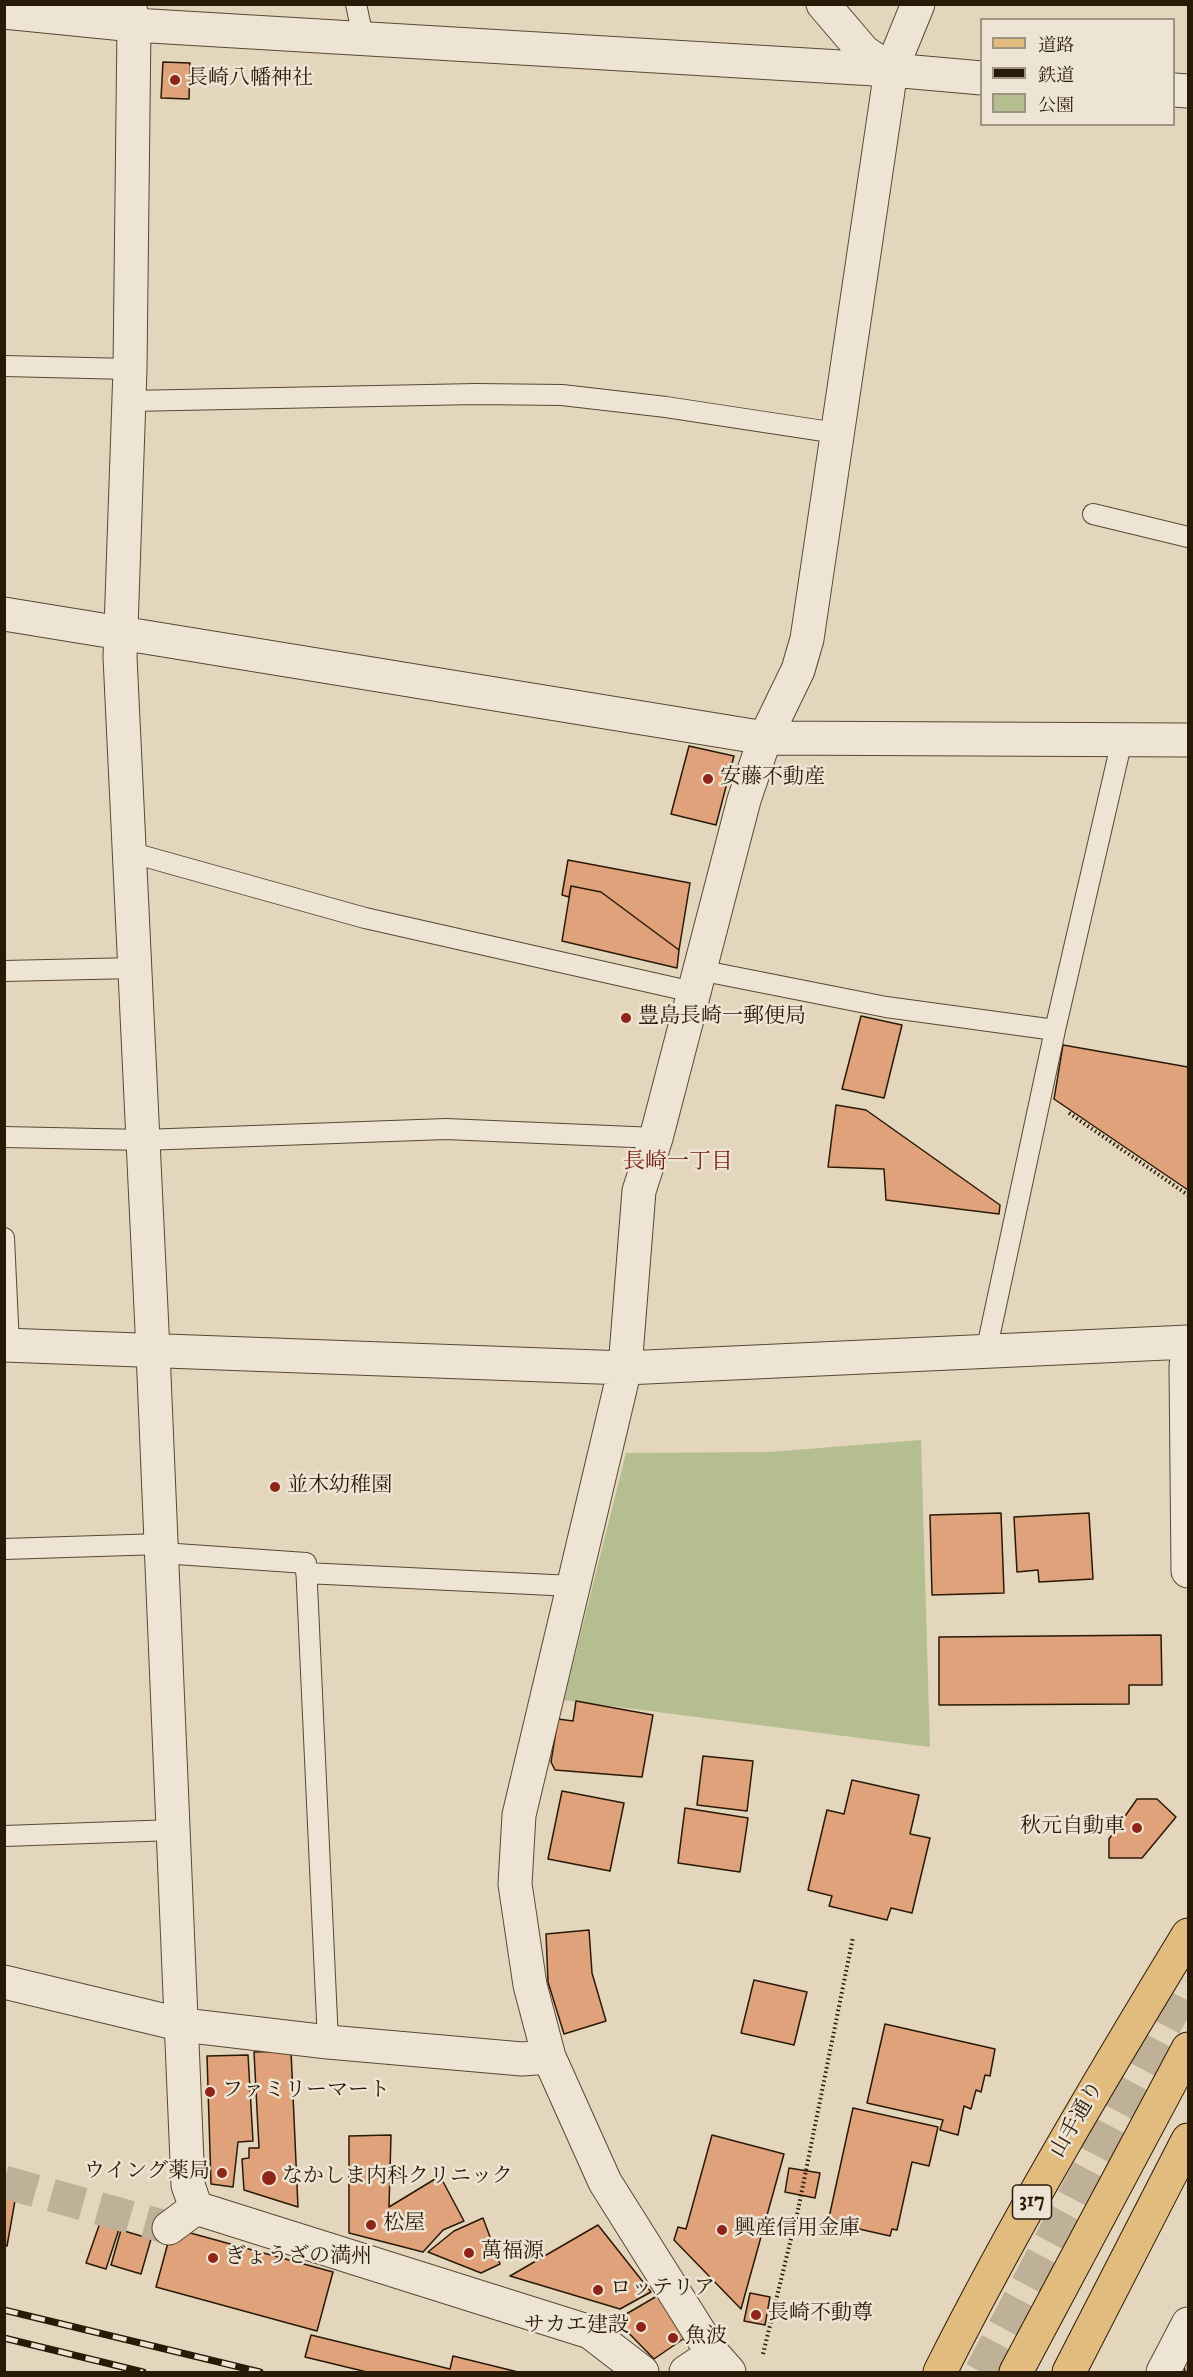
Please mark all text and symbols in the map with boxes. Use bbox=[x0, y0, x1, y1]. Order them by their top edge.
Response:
legend bbox=[980, 18, 1175, 126]
text: 道路 bbox=[1038, 35, 1074, 57]
text: 鉄道 bbox=[1038, 65, 1074, 87]
place label: 長崎八幡神社 bbox=[187, 67, 313, 93]
marker: 長崎八幡神社 bbox=[168, 73, 182, 87]
text: 公園 bbox=[1038, 95, 1074, 117]
place label: 安藤不動産 bbox=[720, 766, 825, 792]
marker: 安藤不動産 bbox=[701, 772, 715, 786]
place label: 豊島長崎一郵便局 bbox=[638, 1005, 806, 1031]
marker: 豊島長崎一郵便局 bbox=[619, 1011, 633, 1025]
district label: 長崎一丁目 bbox=[623, 1150, 733, 1176]
place label: 並木幼稚園 bbox=[287, 1474, 392, 1500]
marker: 並木幼稚園 bbox=[268, 1480, 282, 1494]
place label: 秋元自動車 bbox=[1020, 1815, 1125, 1841]
marker: 秋元自動車 bbox=[1130, 1821, 1144, 1835]
street label: 山手通り bbox=[1046, 2077, 1110, 2163]
place label: ファミリーマート bbox=[222, 2079, 390, 2105]
marker: ファミリーマート bbox=[203, 2085, 217, 2099]
place label: ウイング薬局 bbox=[84, 2160, 210, 2186]
place label: なかしま内科クリニック bbox=[282, 2165, 513, 2191]
marker: ウイング薬局 bbox=[215, 2166, 229, 2180]
marker: なかしま内科クリニック bbox=[260, 2169, 278, 2187]
road number: 317 bbox=[1012, 2185, 1052, 2219]
place label: 松屋 bbox=[383, 2212, 425, 2238]
place label: 興産信用金庫 bbox=[734, 2217, 860, 2243]
marker: 松屋 bbox=[364, 2218, 378, 2232]
marker: 興産信用金庫 bbox=[715, 2223, 729, 2237]
place label: 萬福源 bbox=[481, 2240, 544, 2266]
place label: ぎょうざの満州 bbox=[225, 2245, 372, 2271]
marker: 萬福源 bbox=[462, 2246, 476, 2260]
marker: ぎょうざの満州 bbox=[206, 2251, 220, 2265]
place label: ロッテリア bbox=[610, 2277, 715, 2303]
marker: ロッテリア bbox=[591, 2283, 605, 2297]
place label: 長崎不動尊 bbox=[768, 2302, 873, 2328]
marker: 長崎不動尊 bbox=[749, 2308, 763, 2322]
place label: サカエ建設 bbox=[524, 2314, 629, 2340]
marker: サカエ建設 bbox=[634, 2320, 648, 2334]
place label: 魚波 bbox=[685, 2325, 727, 2351]
marker: 魚波 bbox=[666, 2331, 680, 2345]

